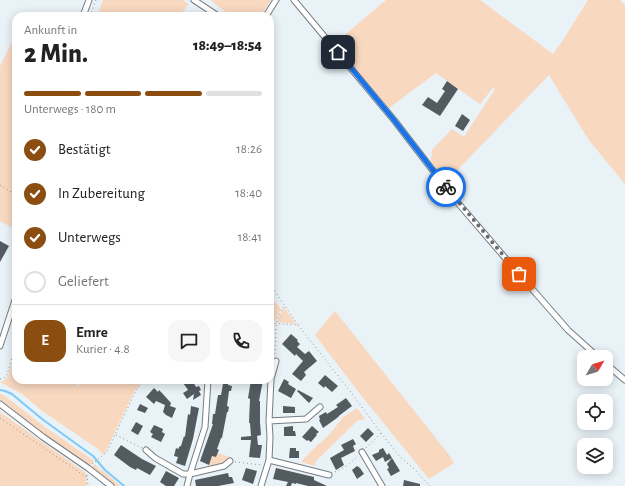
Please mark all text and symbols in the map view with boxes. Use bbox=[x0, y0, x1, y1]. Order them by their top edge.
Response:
text: Ankunft in bbox=[24, 24, 77, 37]
pin bbox=[321, 35, 355, 69]
text: 18:49–18:54 bbox=[193, 38, 262, 53]
text: 2 Min. bbox=[24, 41, 88, 67]
icon: home bbox=[327, 41, 349, 63]
text: Unterwegs · 180 m bbox=[24, 103, 116, 116]
icon: check bbox=[24, 139, 46, 161]
text: Bestätigt bbox=[58, 142, 111, 157]
text: 18:26 bbox=[236, 143, 262, 156]
courier bbox=[426, 167, 466, 207]
icon: bike bbox=[435, 176, 457, 198]
icon: check bbox=[24, 183, 46, 205]
text: In Zubereitung bbox=[58, 186, 145, 201]
text: 18:40 bbox=[235, 187, 262, 200]
icon: check bbox=[24, 227, 46, 249]
text: Unterwegs bbox=[58, 230, 121, 245]
text: 18:41 bbox=[238, 231, 262, 244]
pin bbox=[502, 257, 536, 291]
icon: bag bbox=[508, 263, 530, 285]
text: Geliefert bbox=[58, 274, 109, 289]
button: chat bbox=[168, 320, 210, 362]
button: phone bbox=[220, 320, 262, 362]
text: Emre bbox=[76, 325, 108, 340]
text: E bbox=[41, 333, 49, 348]
text: Kurier · 4.8 bbox=[76, 343, 130, 356]
north arrow bbox=[577, 350, 613, 386]
map controls bbox=[577, 350, 613, 474]
button: locate bbox=[577, 394, 613, 430]
button: layers bbox=[577, 438, 613, 474]

